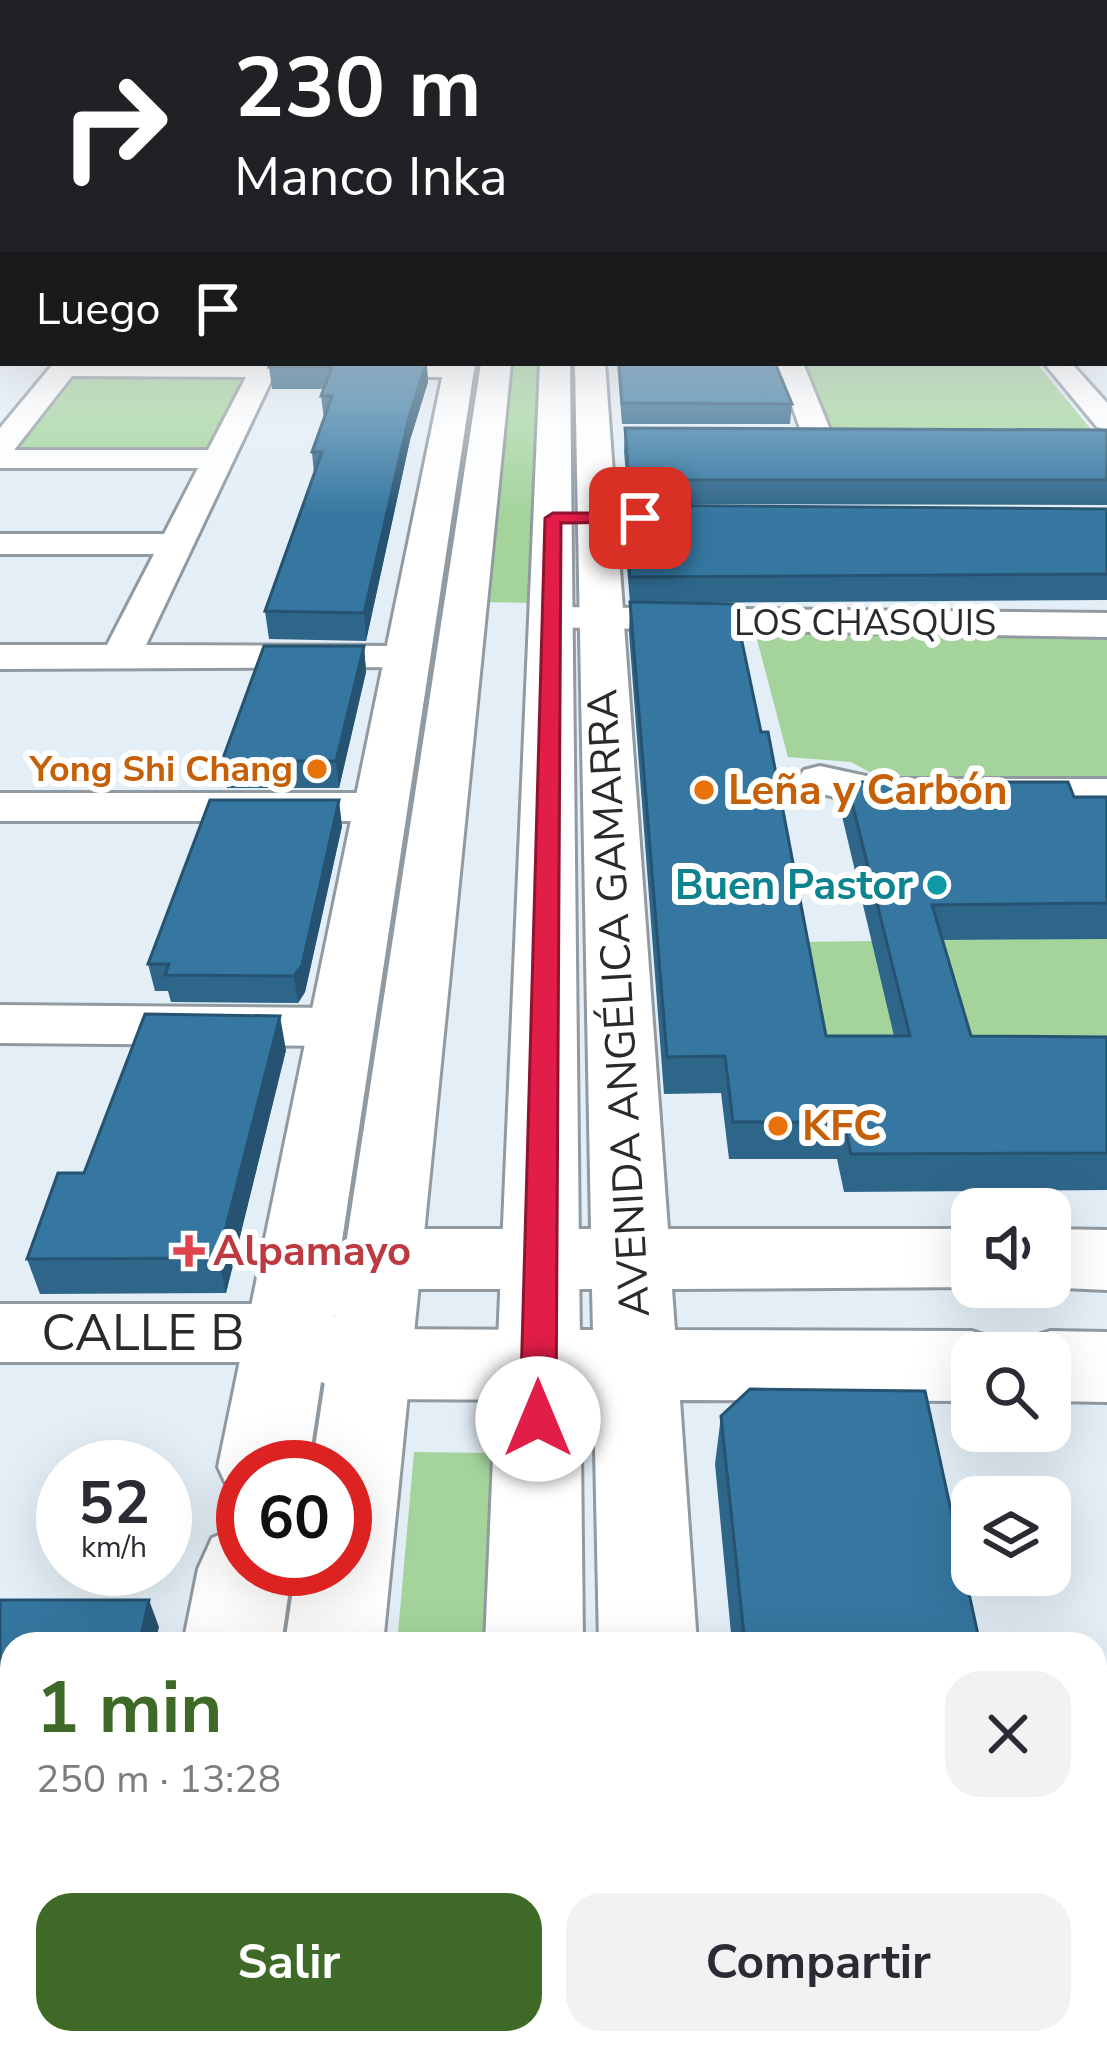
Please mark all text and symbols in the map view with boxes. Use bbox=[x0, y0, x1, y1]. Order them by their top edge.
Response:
text: 230 m bbox=[234, 31, 482, 146]
icon: right bbox=[36, 48, 192, 204]
text: Manco Inka bbox=[234, 140, 508, 214]
icon: arrive bbox=[185, 276, 251, 342]
text: Luego bbox=[36, 279, 161, 340]
pin bbox=[589, 467, 691, 569]
icon: arrive bbox=[607, 485, 673, 551]
street label: LOS CHASQUIS bbox=[734, 599, 996, 648]
street label: AVENIDA ANGÉLICA GAMARRA bbox=[574, 688, 664, 1318]
place label: Yong Shi Chang bbox=[29, 745, 293, 794]
marker: Yong Shi Chang bbox=[304, 756, 330, 782]
place label: Leña y Carbón bbox=[728, 762, 1008, 819]
marker: Leña y Carbón bbox=[691, 777, 717, 803]
place label: Buen Pastor bbox=[675, 857, 914, 914]
marker: Buen Pastor bbox=[924, 872, 950, 898]
place label: KFC bbox=[802, 1098, 881, 1155]
marker: KFC bbox=[765, 1113, 791, 1139]
map controls bbox=[951, 1188, 1071, 1596]
button: sound bbox=[951, 1188, 1071, 1308]
place label: Alpamayo bbox=[213, 1223, 411, 1280]
marker: Alpamayo bbox=[176, 1238, 202, 1264]
street label: CALLE B bbox=[41, 1298, 245, 1368]
button: search bbox=[951, 1332, 1071, 1452]
position arrow bbox=[475, 1356, 601, 1482]
speed limit sign: 60 bbox=[216, 1440, 372, 1596]
text: 52 bbox=[78, 1462, 150, 1544]
button: layers bbox=[951, 1476, 1071, 1596]
text: km/h bbox=[81, 1527, 147, 1568]
text: 1 min bbox=[36, 1659, 222, 1757]
button: close bbox=[945, 1671, 1071, 1797]
text: 250 m · 13:28 bbox=[36, 1753, 281, 1806]
button: Salir bbox=[36, 1893, 542, 2031]
button: Compartir bbox=[566, 1893, 1071, 2031]

